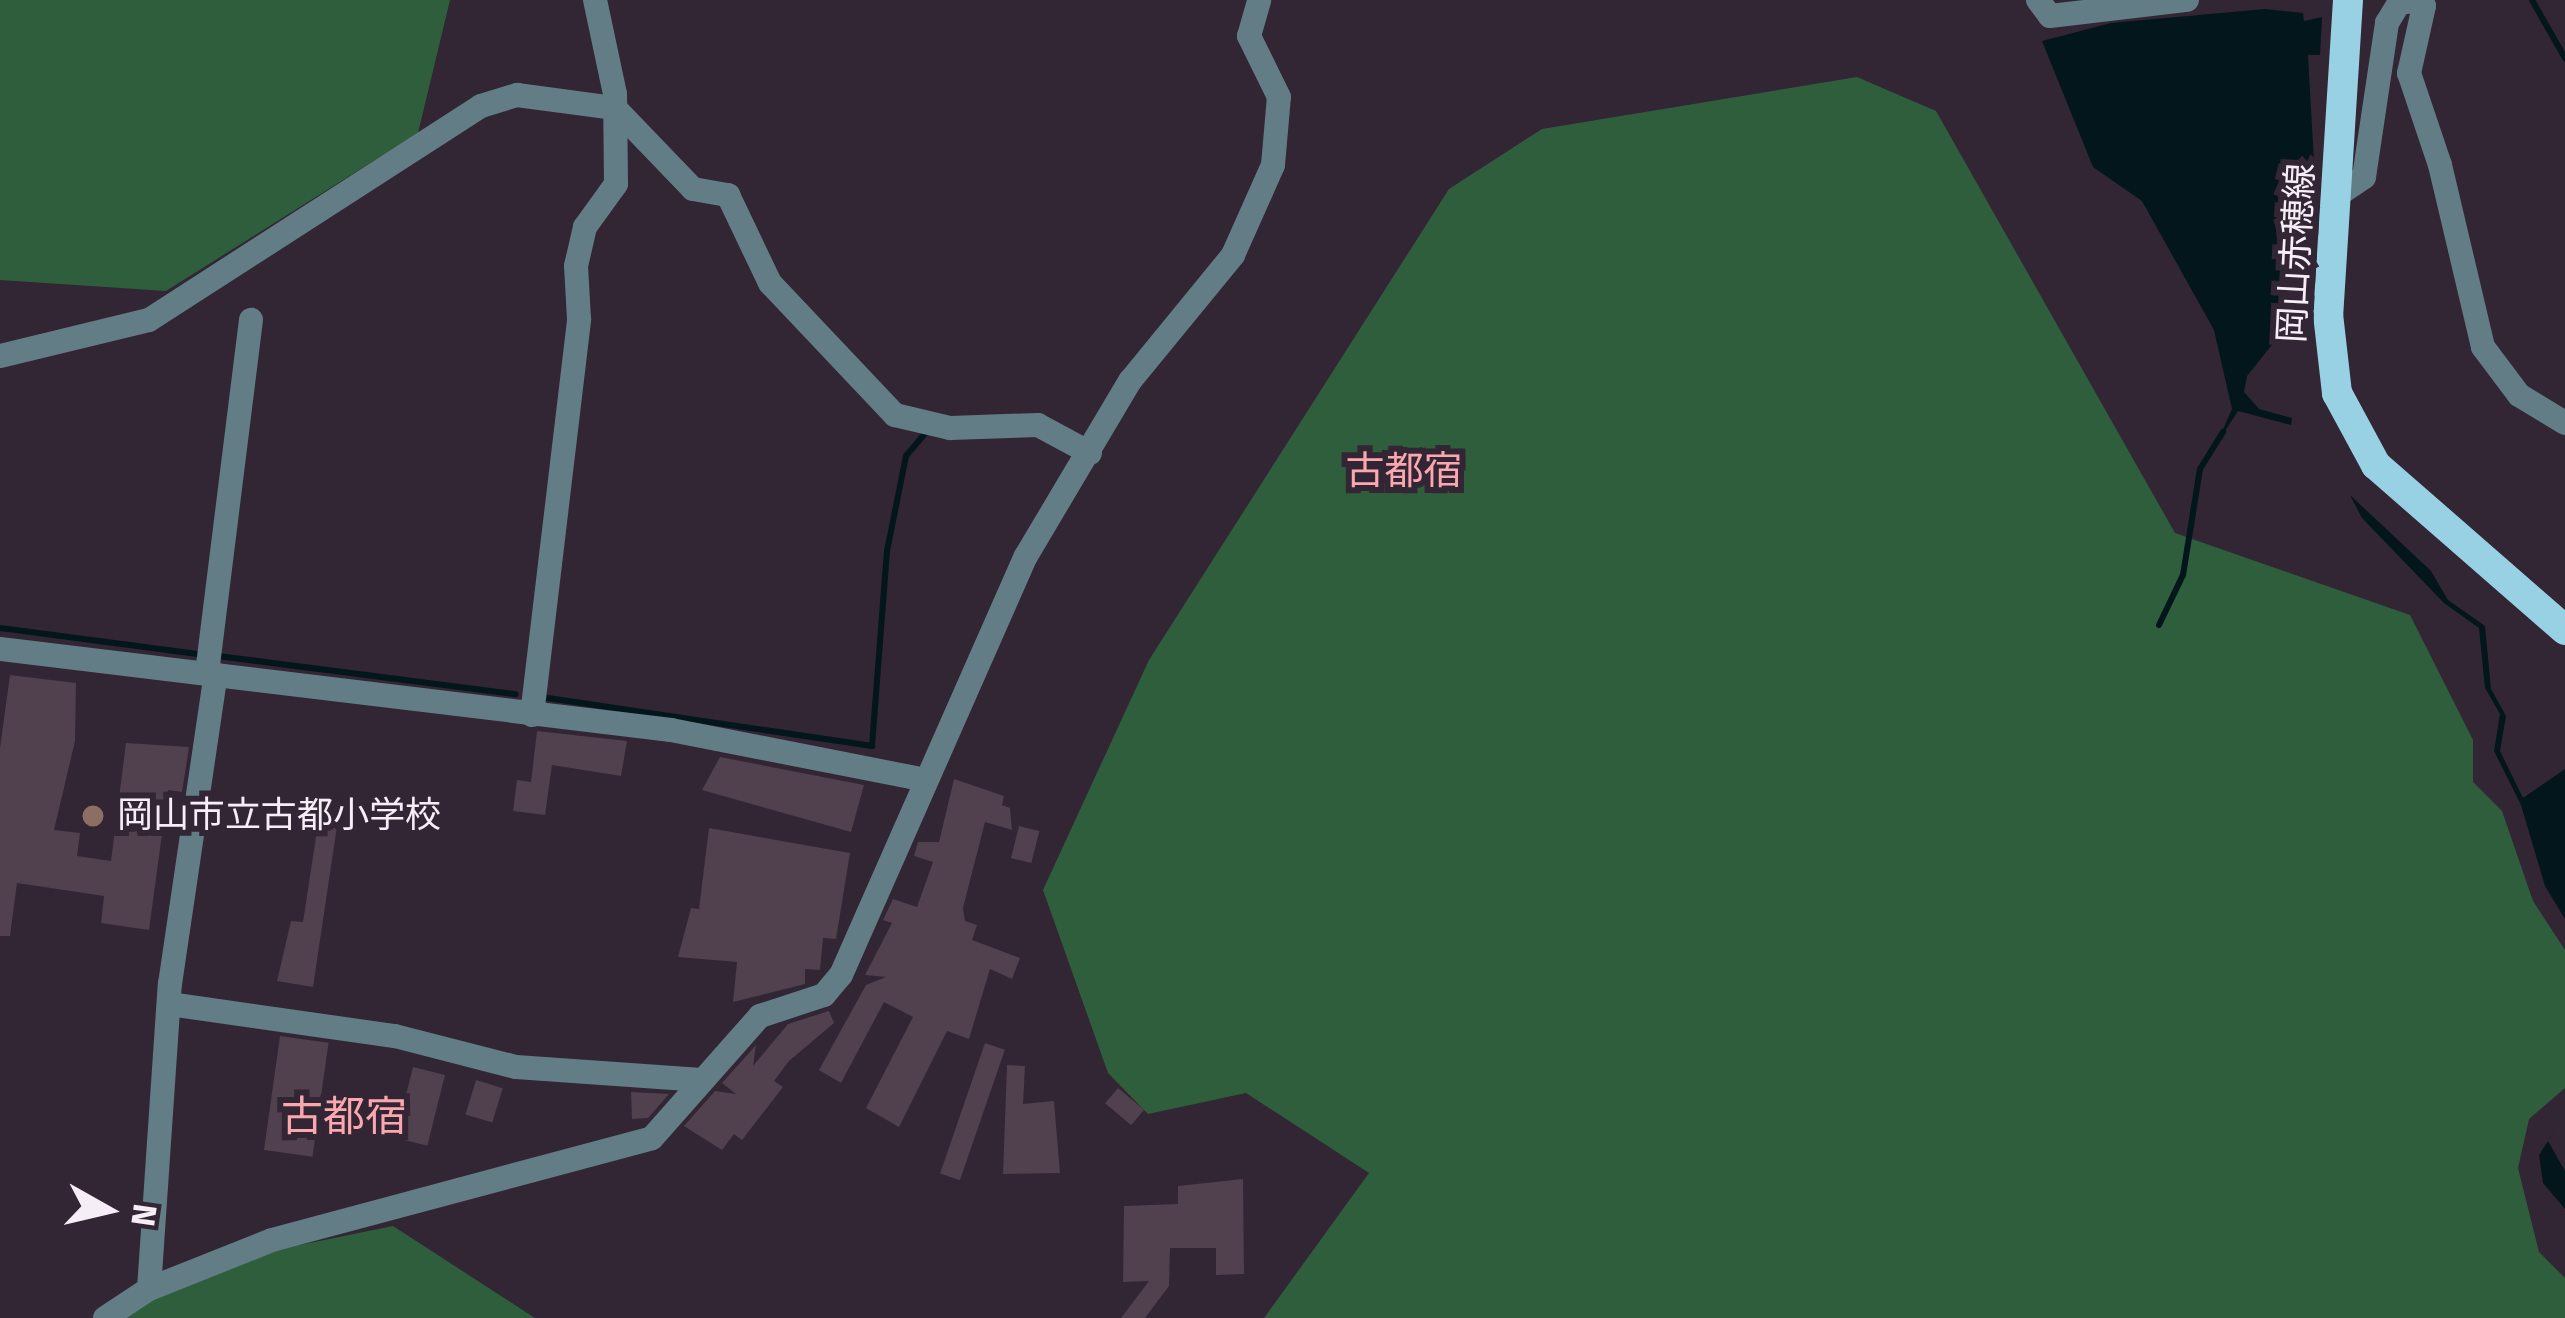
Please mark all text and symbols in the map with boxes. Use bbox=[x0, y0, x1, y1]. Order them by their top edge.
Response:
street label: 岡山赤穂線 bbox=[2271, 162, 2323, 344]
district label: 古都宿 bbox=[1346, 448, 1462, 494]
place label: 岡山市立古都小学校 bbox=[117, 794, 441, 838]
marker: 岡山市立古都小学校 bbox=[80, 803, 106, 829]
district label: 古都宿 bbox=[281, 1092, 407, 1142]
north arrow bbox=[48, 1150, 168, 1270]
text: N bbox=[122, 1201, 165, 1229]

